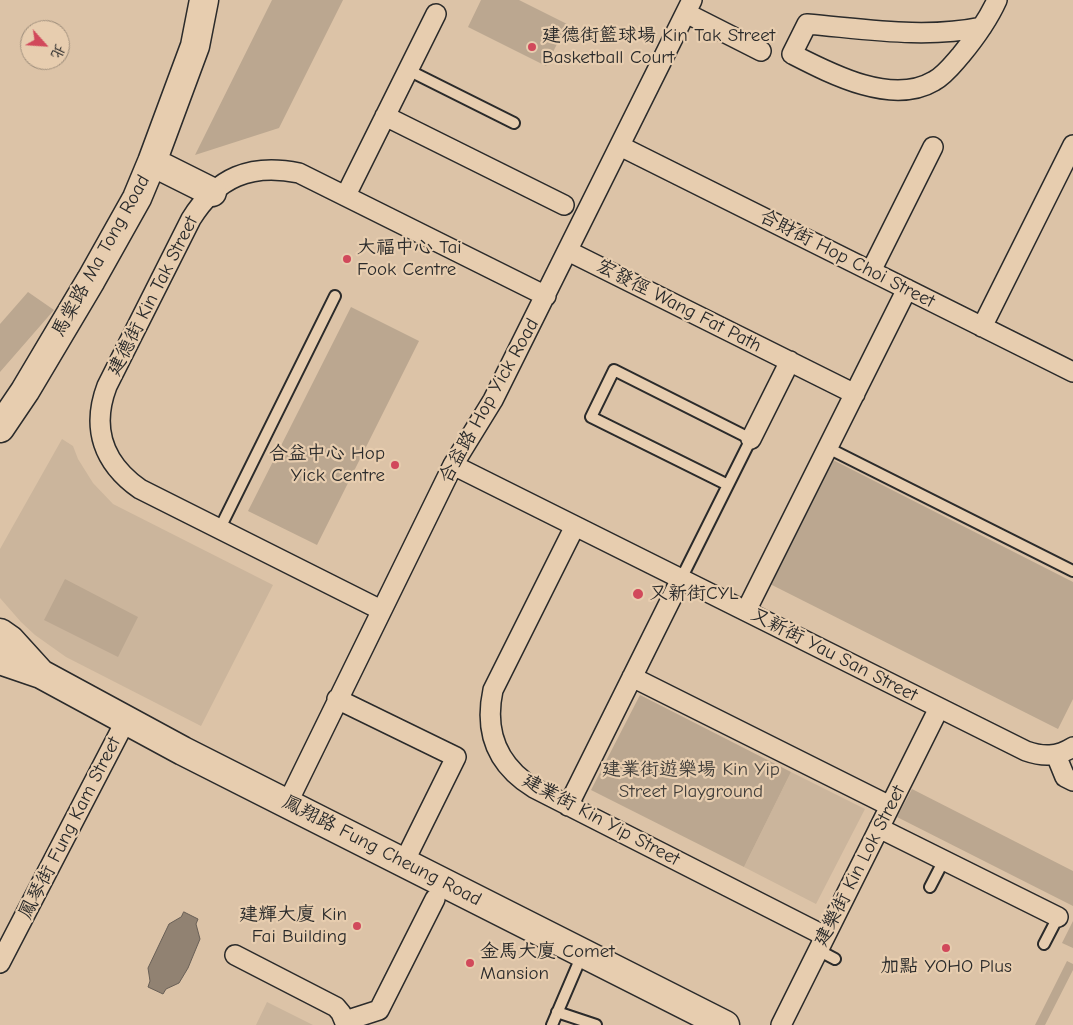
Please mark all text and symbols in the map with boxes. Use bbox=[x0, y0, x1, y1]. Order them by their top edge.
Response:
north arrow bbox=[20, 20, 70, 70]
place label: 建德街籃球場 Kin Tak Street Basketball Court bbox=[542, 25, 775, 69]
text: 北 bbox=[47, 41, 69, 61]
marker: 建德街籃球場 Kin Tak Street Basketball Court bbox=[526, 41, 538, 53]
street label: 馬棠路 Ma Tong Road bbox=[47, 171, 155, 341]
street label: 合財街 Hop Choi Street bbox=[756, 205, 938, 313]
street label: 建德街 Kin Tak Street bbox=[103, 212, 203, 380]
place label: 大福中心 Tai Fook Centre bbox=[357, 237, 462, 281]
marker: 大福中心 Tai Fook Centre bbox=[341, 253, 353, 265]
street label: 宏發徑 Wang Fat Path bbox=[593, 255, 765, 357]
street label: 合益路 Hop Yick Road bbox=[434, 315, 544, 487]
place label: 合益中心 Hop Yick Centre bbox=[269, 443, 385, 487]
marker: 合益中心 Hop Yick Centre bbox=[389, 459, 401, 471]
place label: 又新街CYL bbox=[649, 583, 738, 605]
marker: 又新街CYL bbox=[631, 587, 645, 601]
street label: 又新街 Yau San Street bbox=[747, 603, 921, 707]
street label: 鳳琴街 Fung Kam Street bbox=[14, 733, 126, 923]
park label: 建業街遊樂場 Kin Yip Street Playground bbox=[602, 759, 780, 803]
street label: 建業街 Kin Yip Street bbox=[518, 769, 684, 871]
street label: 建樂街 Kin Lok Street bbox=[810, 782, 910, 950]
street label: 鳳翔路 Fung Cheung Road bbox=[279, 791, 485, 911]
place label: 建輝大廈 Kin Fai Building bbox=[239, 904, 347, 948]
marker: 建輝大廈 Kin Fai Building bbox=[351, 920, 363, 932]
place label: 金馬大廈 Comet Mansion bbox=[480, 941, 615, 985]
marker: 加點 YOHO Plus bbox=[940, 942, 952, 954]
place label: 加點 YOHO Plus bbox=[880, 956, 1012, 978]
marker: 金馬大廈 Comet Mansion bbox=[464, 957, 476, 969]

